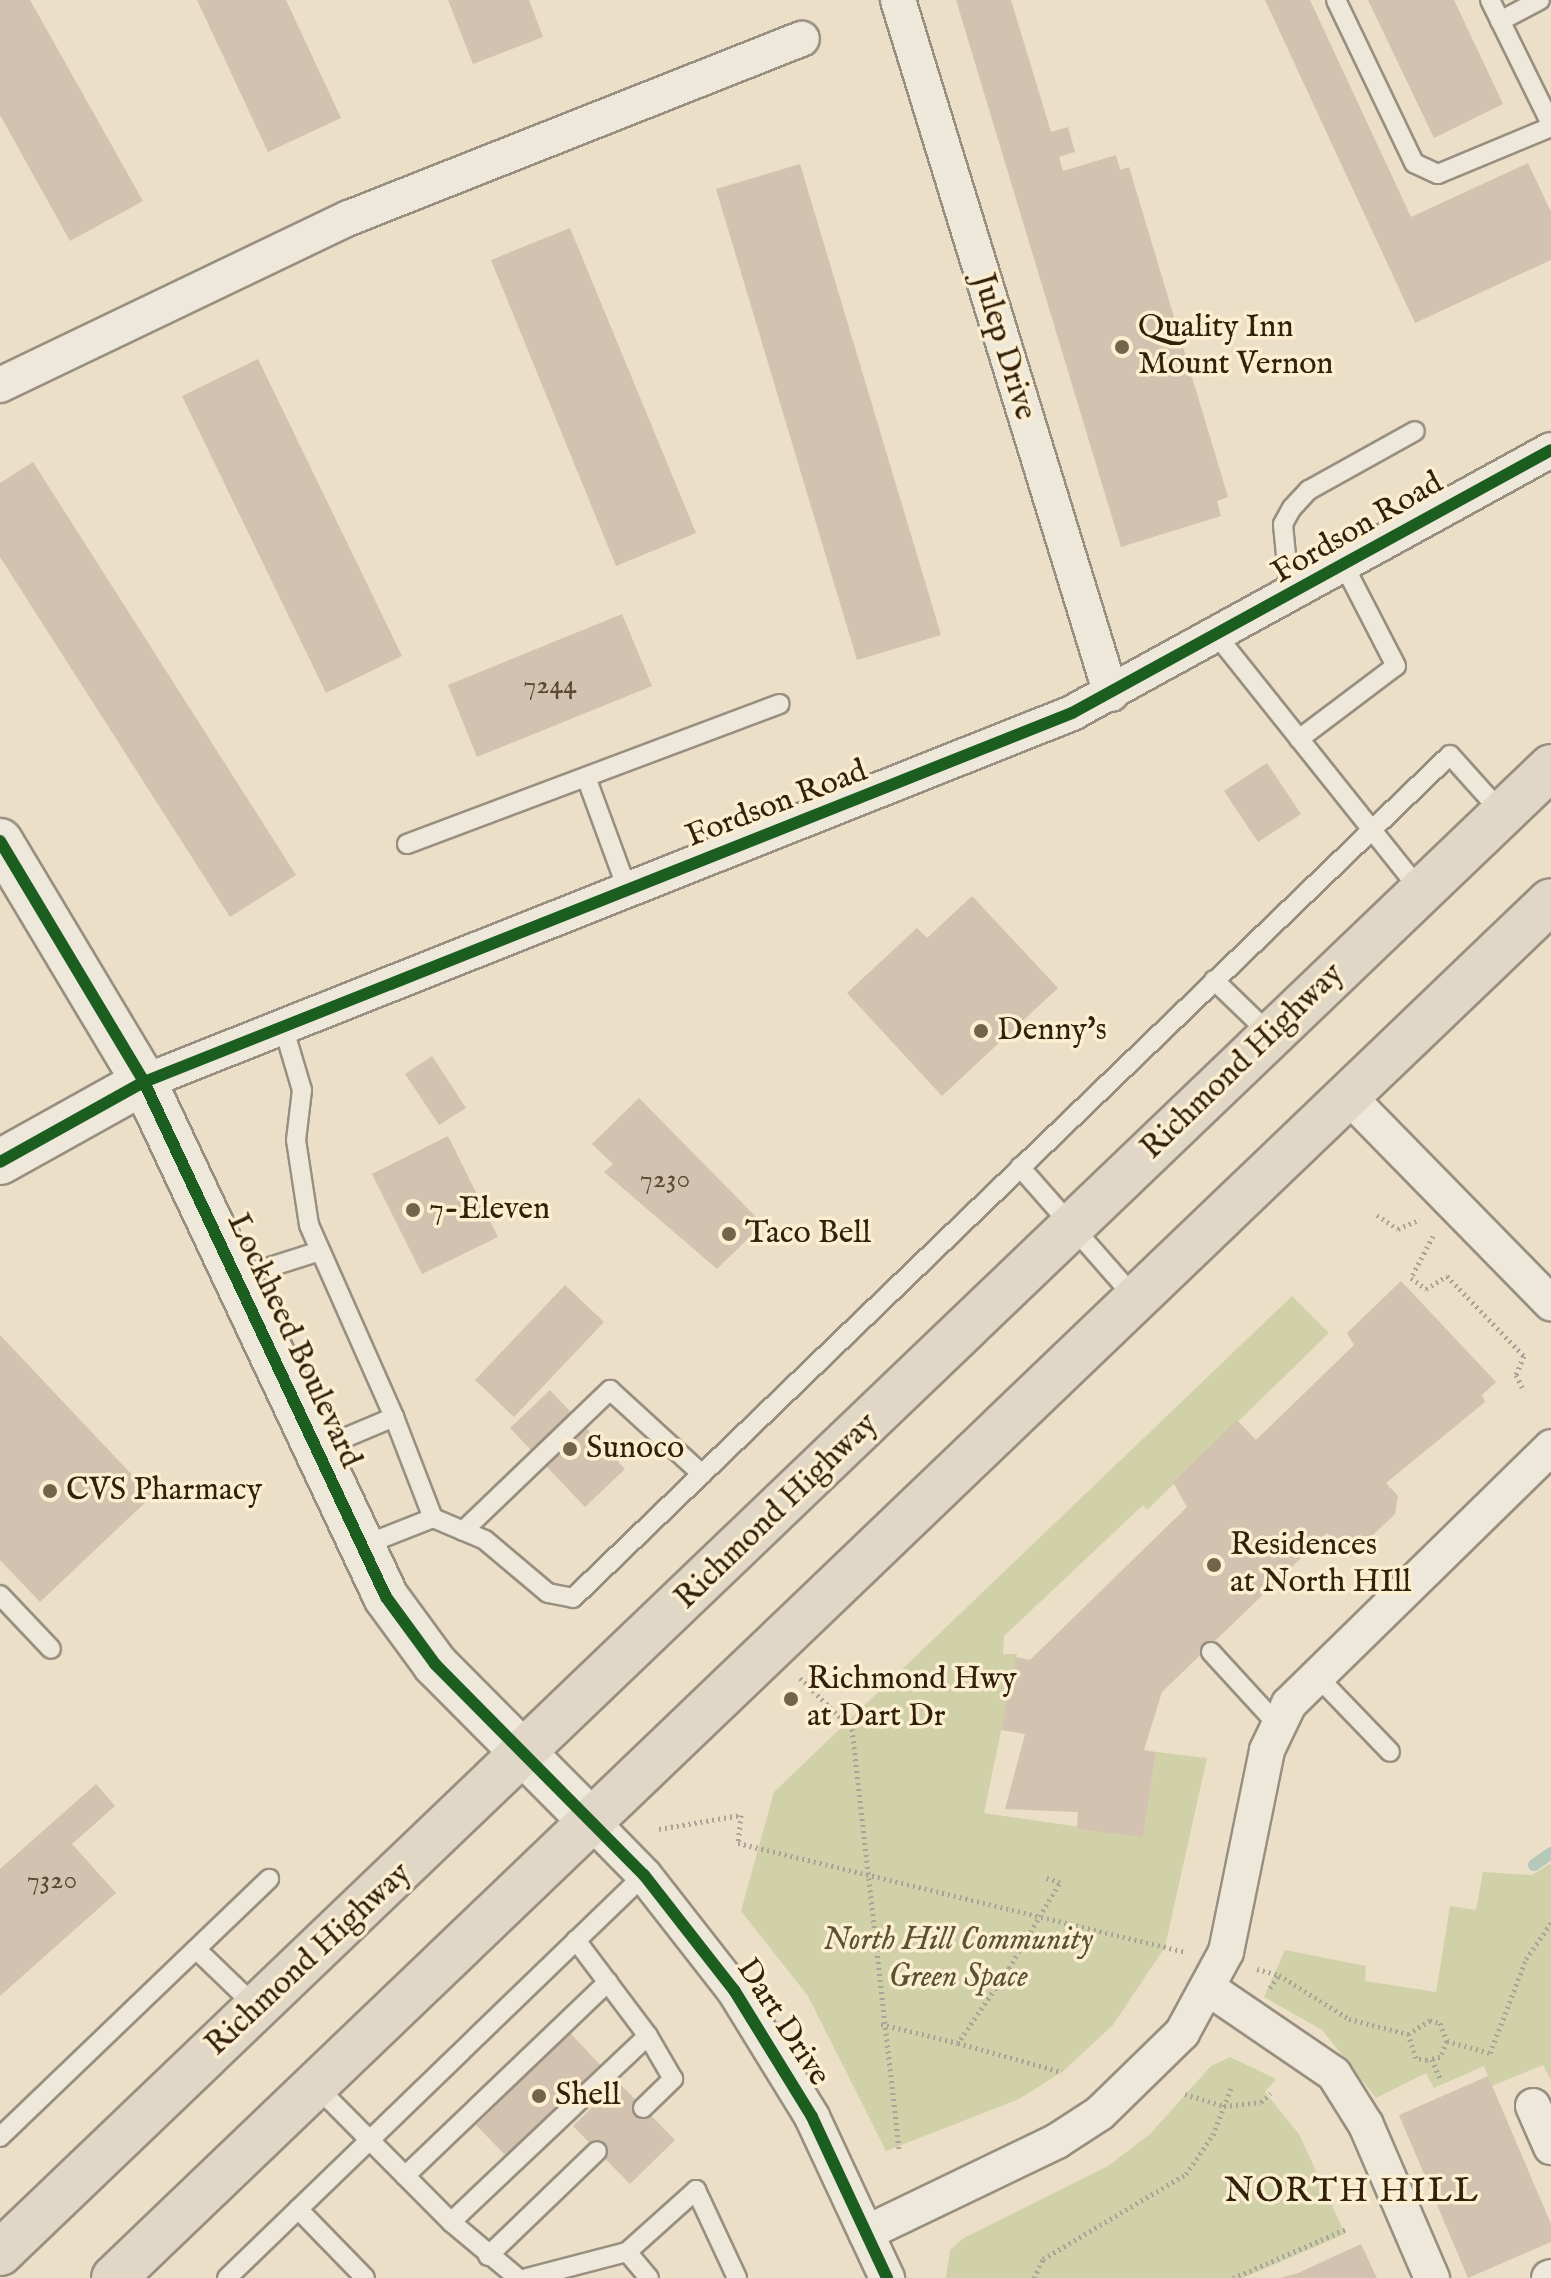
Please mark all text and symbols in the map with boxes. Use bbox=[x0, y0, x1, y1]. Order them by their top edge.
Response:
street label: Julep Drive bbox=[963, 269, 1043, 425]
place label: Quality Inn Mount Vernon bbox=[1138, 310, 1333, 385]
marker: Quality Inn Mount Vernon bbox=[1113, 338, 1131, 356]
street label: Fordson Road bbox=[1266, 465, 1450, 593]
house number: 7244 bbox=[523, 669, 577, 703]
street label: Fordson Road bbox=[681, 753, 873, 857]
street label: Richmond Highway bbox=[1134, 956, 1352, 1168]
place label: Denny's bbox=[997, 1012, 1107, 1050]
marker: Denny's bbox=[972, 1022, 990, 1040]
house number: 7230 bbox=[640, 1163, 690, 1197]
place label: 7-Eleven bbox=[429, 1191, 550, 1229]
marker: 7-Eleven bbox=[404, 1201, 422, 1219]
street label: Lockheed Boulevard bbox=[217, 1208, 369, 1474]
place label: Taco Bell bbox=[745, 1215, 871, 1253]
marker: Taco Bell bbox=[720, 1225, 738, 1243]
street label: Richmond Highway bbox=[668, 1406, 886, 1618]
place label: Sunoco bbox=[586, 1430, 684, 1468]
marker: Sunoco bbox=[561, 1440, 579, 1458]
place label: CVS Pharmacy bbox=[66, 1472, 262, 1510]
marker: CVS Pharmacy bbox=[41, 1482, 59, 1500]
place label: Residences at North HIll bbox=[1230, 1528, 1411, 1603]
marker: Residences at North HIll bbox=[1205, 1556, 1223, 1574]
place label: Richmond Hwy at Dart Dr bbox=[807, 1662, 1017, 1737]
marker: Richmond Hwy at Dart Dr bbox=[782, 1690, 800, 1708]
street label: Richmond Highway bbox=[198, 1855, 420, 2065]
house number: 7320 bbox=[27, 1864, 77, 1898]
park label: North Hill Community Green Space bbox=[823, 1923, 1093, 1998]
street label: Dart Drive bbox=[727, 1952, 837, 2094]
place label: Shell bbox=[555, 2077, 621, 2115]
marker: Shell bbox=[530, 2087, 548, 2105]
district label: NORTH HILL bbox=[1224, 2172, 1480, 2212]

